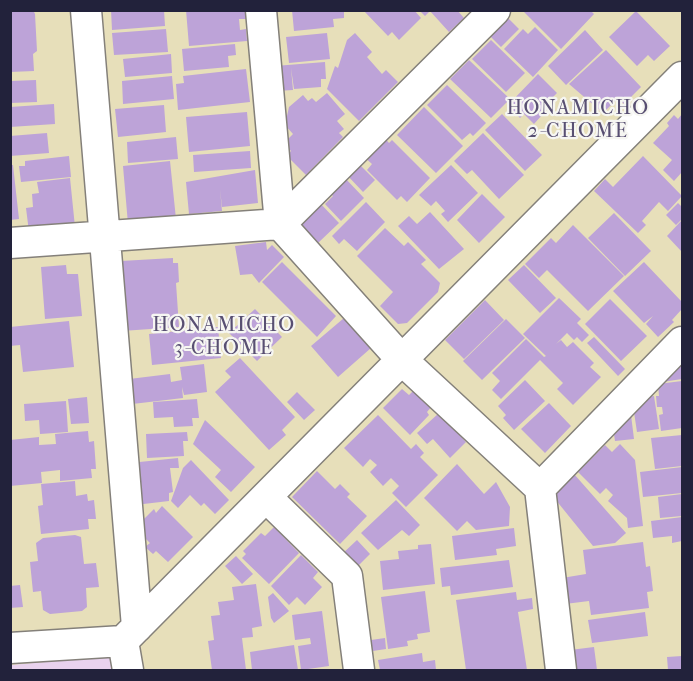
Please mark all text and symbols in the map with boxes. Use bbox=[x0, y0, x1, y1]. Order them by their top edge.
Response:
district label: HONAMICHO 2-CHOME bbox=[506, 97, 650, 144]
district label: HONAMICHO 3-CHOME bbox=[152, 314, 296, 361]

